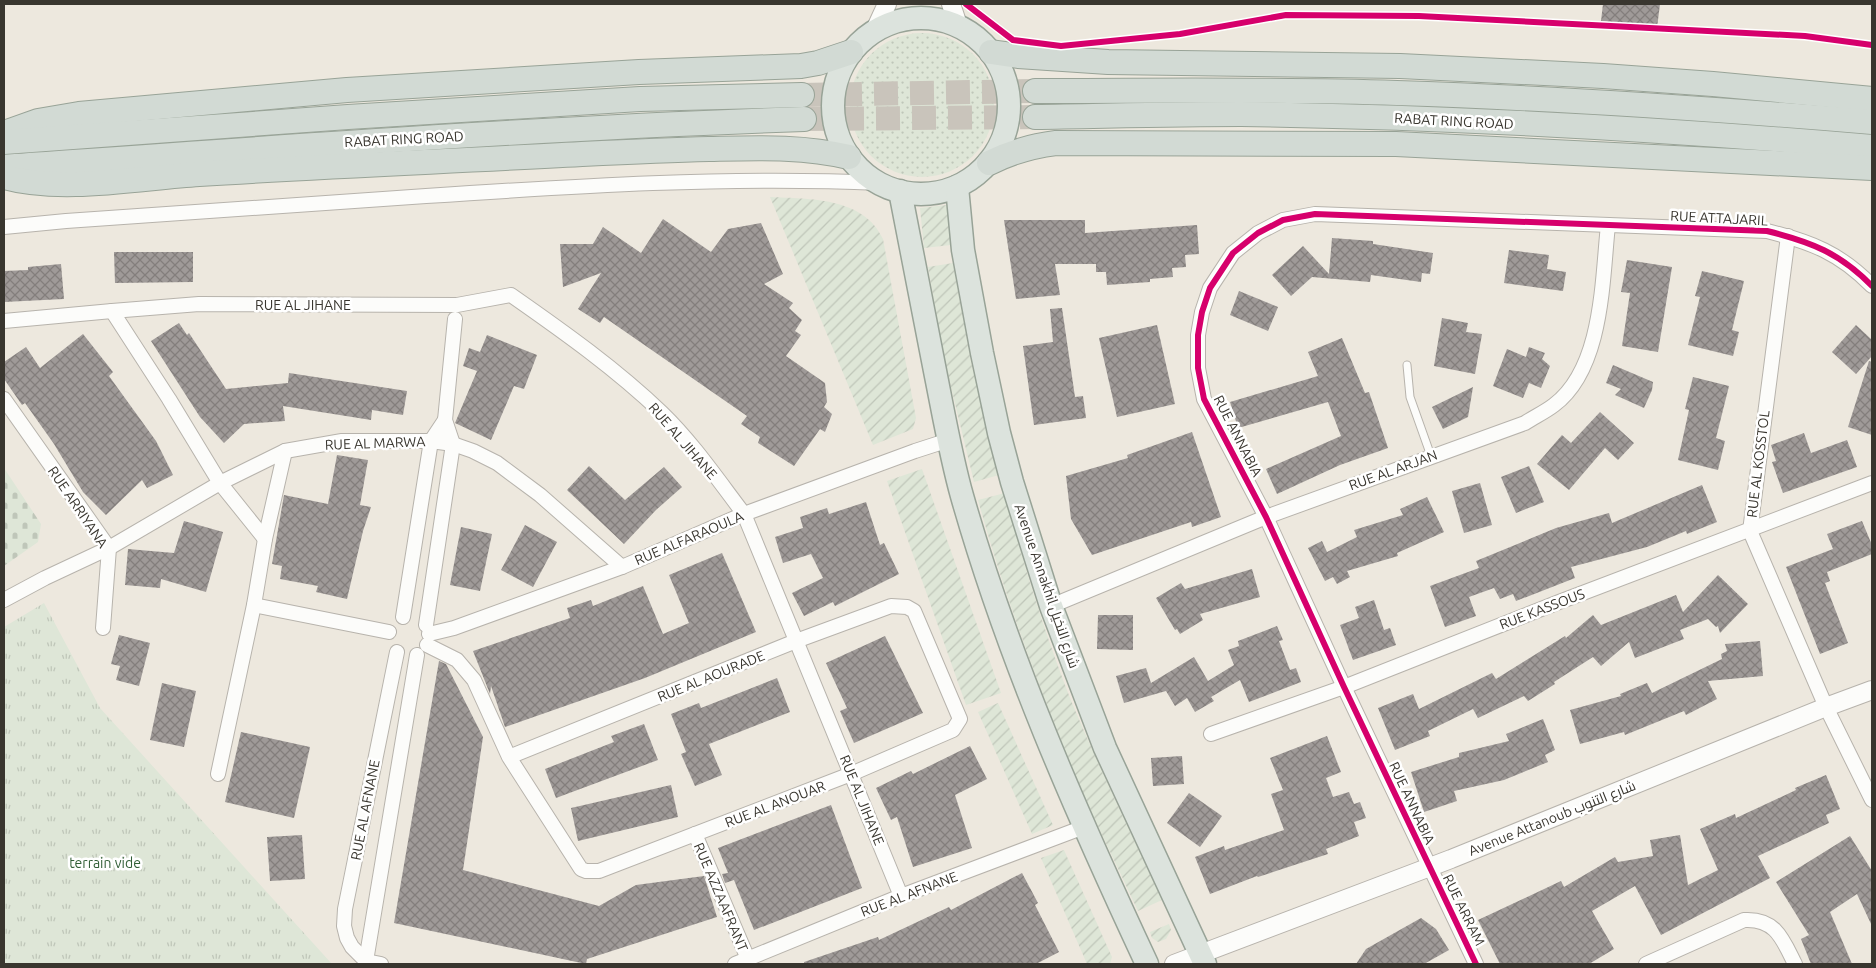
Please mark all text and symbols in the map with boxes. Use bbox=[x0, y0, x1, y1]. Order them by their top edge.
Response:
street label: RABAT RING ROAD bbox=[1394, 110, 1514, 132]
street label: RABAT RING ROAD bbox=[344, 128, 464, 150]
street label: RUE ATTAJARIL bbox=[1670, 207, 1768, 229]
street label: RUE AL JIHANE bbox=[255, 297, 351, 313]
street label: RUE ANNABIA bbox=[1211, 393, 1265, 479]
street label: RUE AL JIHANE bbox=[645, 400, 721, 483]
street label: RUE AL KOSSTOL bbox=[1743, 409, 1773, 519]
street label: RUE AL MARWA bbox=[324, 433, 426, 453]
street label: RUE AL ARJAN bbox=[1347, 447, 1439, 493]
street label: RUE ARRIYANA bbox=[45, 463, 111, 551]
street label: Avenue Annakhil شارع النخيل bbox=[1010, 502, 1083, 670]
street label: RUE ALFARAOULA bbox=[632, 508, 746, 568]
street label: RUE KASSOUS bbox=[1497, 585, 1587, 633]
street label: RUE AL AOURADE bbox=[655, 647, 767, 705]
street label: RUE AL JIHANE bbox=[837, 753, 887, 848]
street label: RUE AL AFNANE bbox=[347, 758, 383, 862]
street label: RUE ANNABIA bbox=[1386, 759, 1438, 847]
street label: RUE AL ANOUAR bbox=[723, 777, 828, 830]
street label: Avenue Attanoub شارع التنوب bbox=[1466, 777, 1638, 860]
street label: RUE AZZAAFRANT bbox=[691, 840, 751, 954]
park label: terrain vide bbox=[69, 855, 141, 871]
street label: RUE AL AFNANE bbox=[858, 868, 960, 920]
street label: RUE ARRAM bbox=[1440, 872, 1488, 948]

